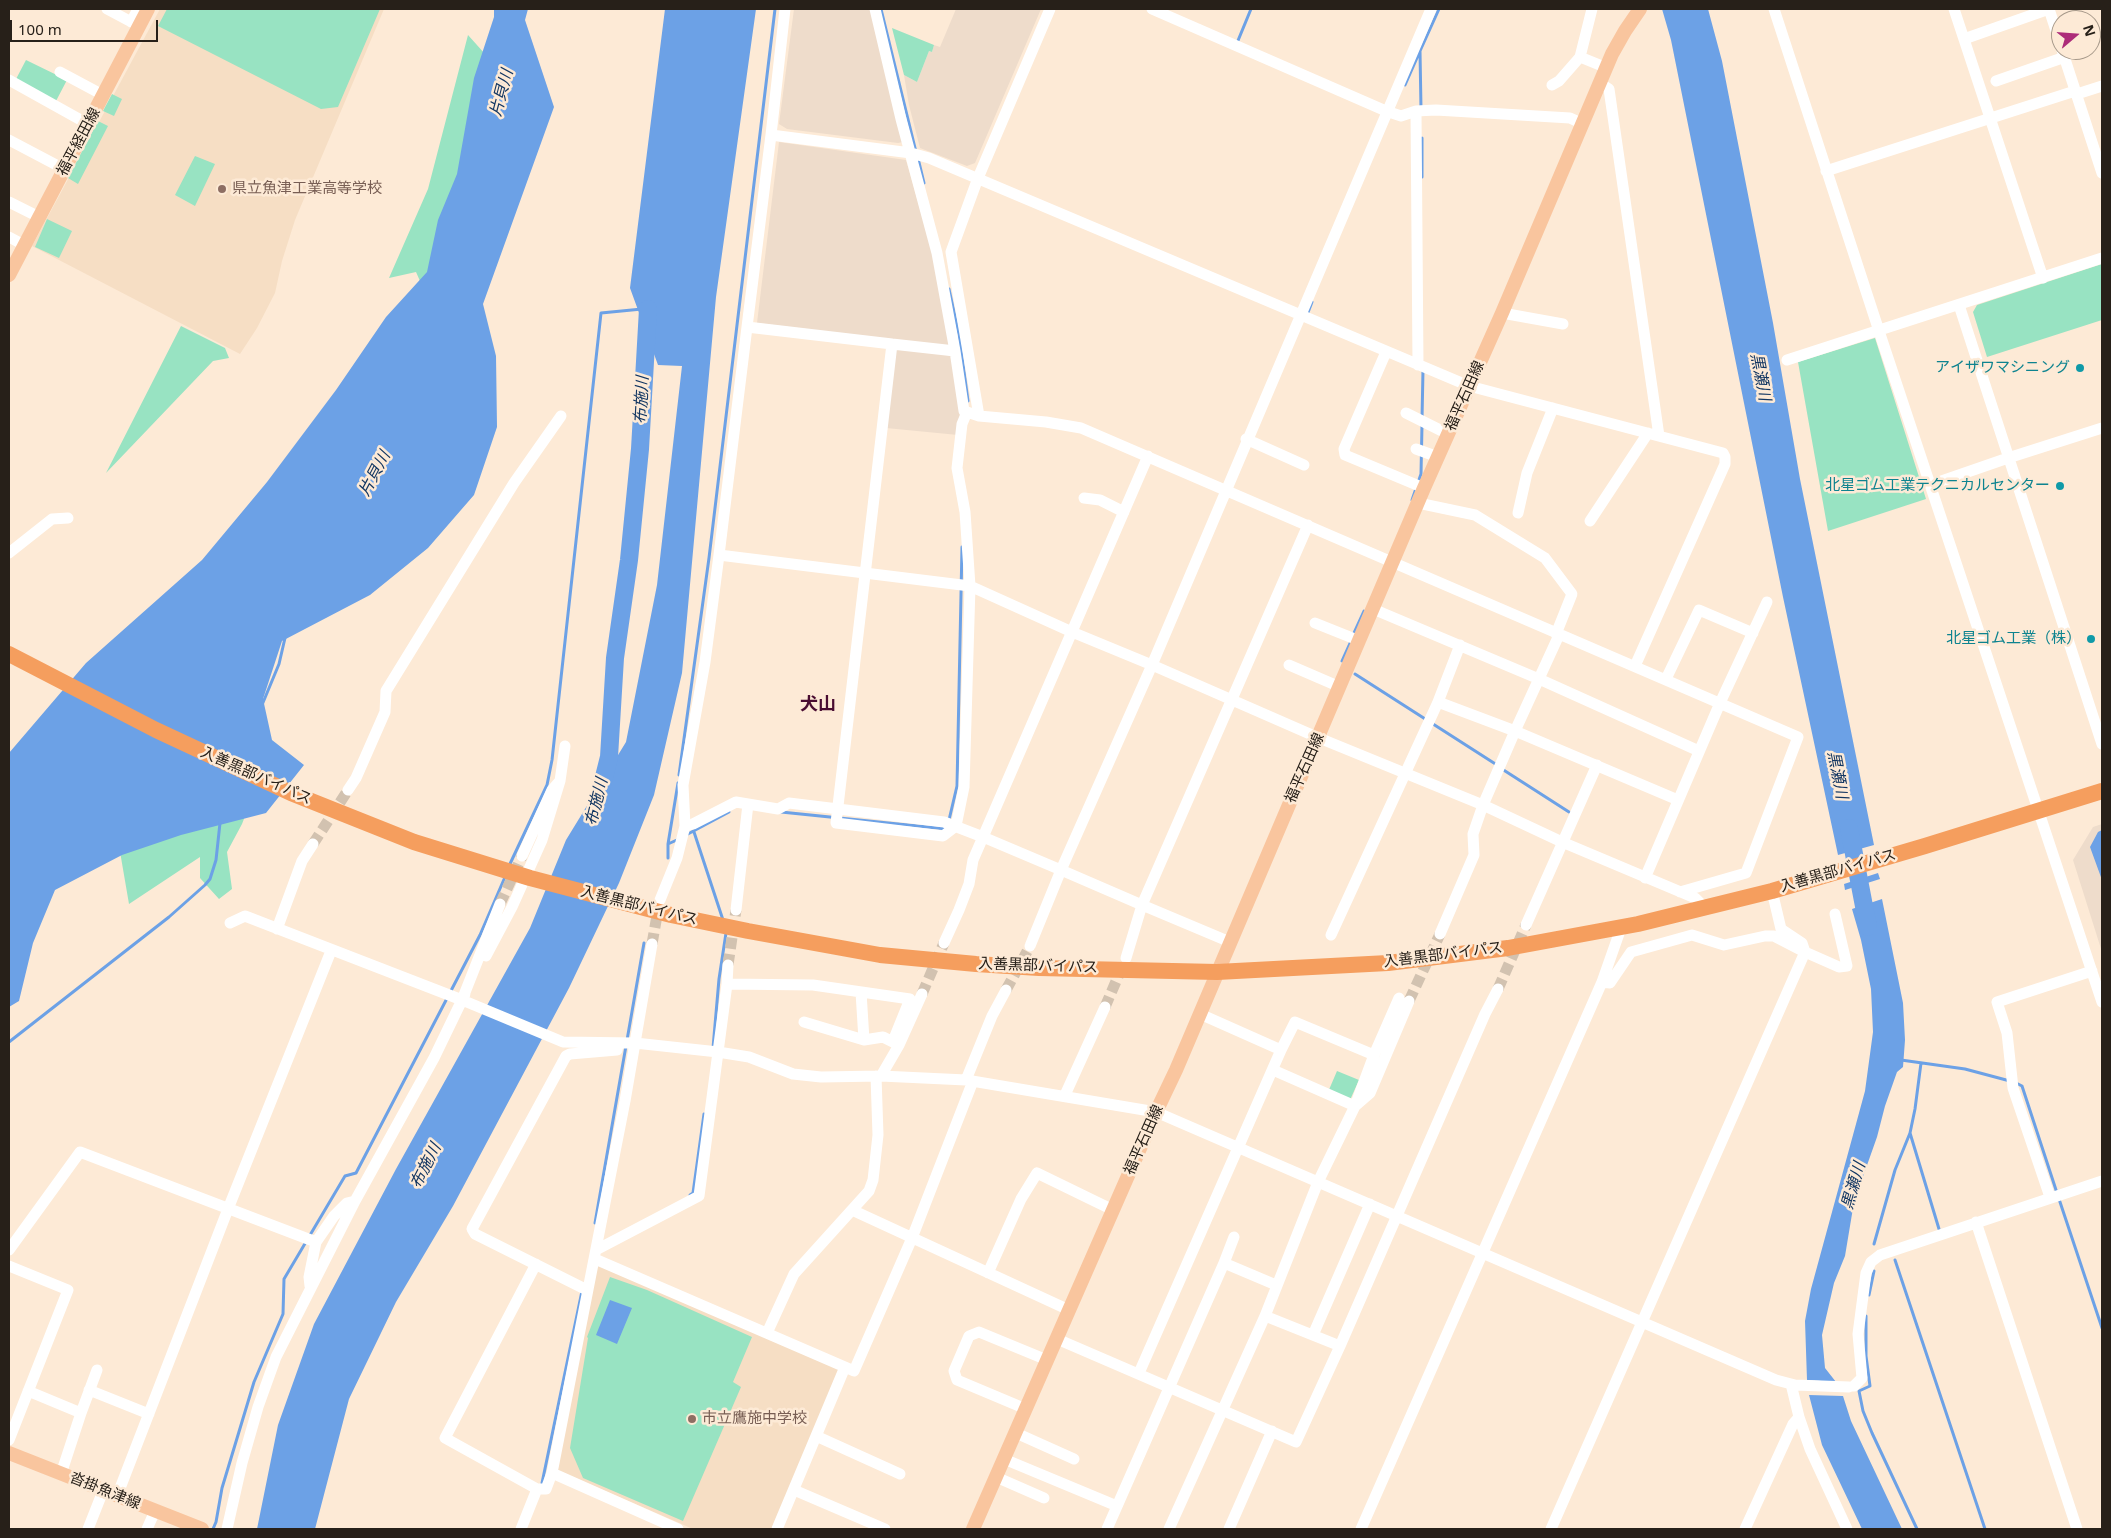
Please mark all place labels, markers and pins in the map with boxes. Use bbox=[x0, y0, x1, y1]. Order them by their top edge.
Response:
place label: 県立魚津工業高等学校 bbox=[232, 180, 382, 198]
marker: 県立魚津工業高等学校 bbox=[216, 183, 228, 195]
place label: アイザワマシニング bbox=[1935, 359, 2070, 377]
marker: アイザワマシニング bbox=[2074, 362, 2086, 374]
place label: 北星ゴム工業テクニカルセンター bbox=[1825, 477, 2050, 495]
marker: 北星ゴム工業テクニカルセンター bbox=[2054, 480, 2066, 492]
place label: 北星ゴム工業（株） bbox=[1946, 630, 2081, 648]
marker: 北星ゴム工業（株） bbox=[2085, 633, 2097, 645]
place label: 市立鷹施中学校 bbox=[702, 1410, 807, 1428]
marker: 市立鷹施中学校 bbox=[686, 1413, 698, 1425]

